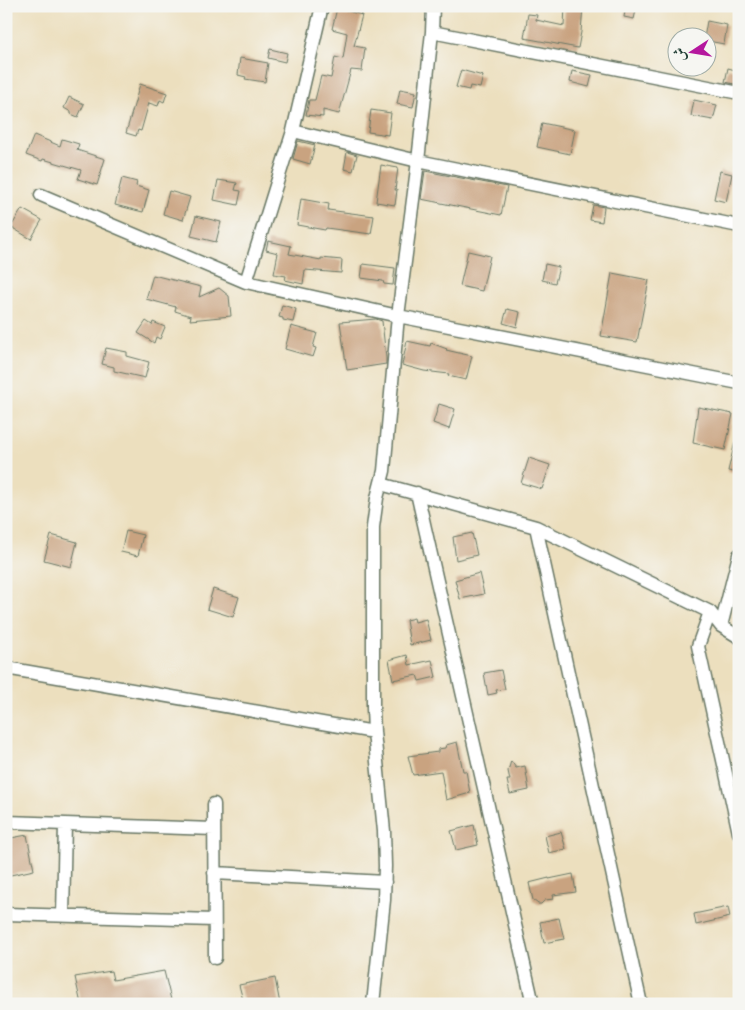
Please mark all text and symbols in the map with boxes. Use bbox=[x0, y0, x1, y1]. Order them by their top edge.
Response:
north arrow bbox=[668, 28, 718, 78]
text: ش bbox=[670, 46, 691, 63]

